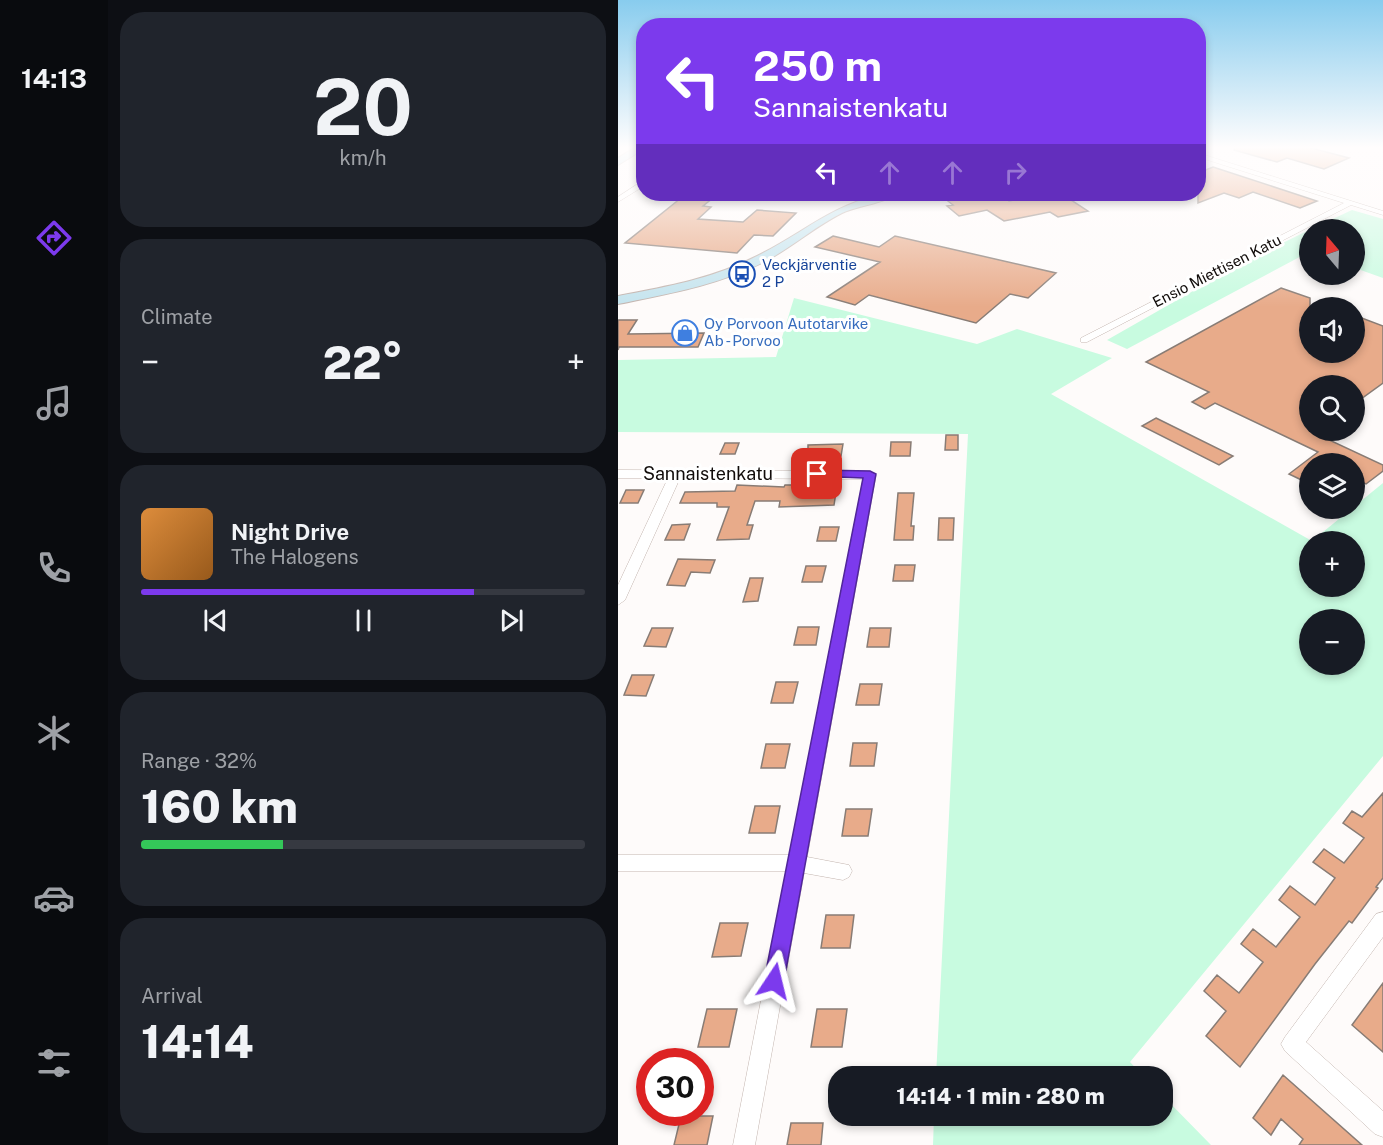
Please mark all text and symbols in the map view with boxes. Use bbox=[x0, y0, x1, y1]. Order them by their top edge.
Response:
text: 250 m bbox=[753, 41, 882, 90]
icon: left bbox=[654, 42, 732, 120]
text: 20 bbox=[313, 61, 413, 153]
text: 14:13 bbox=[21, 62, 87, 94]
text: Sannaistenkatu bbox=[753, 91, 948, 123]
text: km/h bbox=[339, 146, 387, 170]
icon: left bbox=[810, 156, 843, 189]
icon: ahead bbox=[873, 156, 906, 189]
icon: ahead bbox=[936, 156, 969, 189]
icon: right bbox=[999, 156, 1032, 189]
icon: directions bbox=[33, 217, 75, 259]
north arrow bbox=[1299, 219, 1365, 285]
map controls bbox=[1299, 219, 1365, 675]
street label: Ensio Miettisen Katu bbox=[1150, 231, 1284, 310]
place label: Veckjärventie 2 P bbox=[762, 256, 857, 290]
bus stop icon: Veckjärventie 2 P bbox=[727, 259, 757, 289]
button: sound bbox=[1299, 297, 1365, 363]
text: Climate bbox=[141, 305, 213, 329]
place label: Oy Porvoon Autotarvike Ab - Porvoo bbox=[704, 315, 868, 349]
shop icon: Oy Porvoon Autotarvike Ab - Porvoo bbox=[670, 318, 700, 348]
text: 22° bbox=[323, 336, 403, 389]
text: − bbox=[141, 343, 159, 381]
text: + bbox=[567, 343, 585, 381]
button: search bbox=[1299, 375, 1365, 441]
icon: music bbox=[33, 382, 75, 424]
pin bbox=[791, 448, 842, 499]
button: layers bbox=[1299, 453, 1365, 519]
icon: arrive bbox=[800, 457, 833, 490]
street label: Sannaistenkatu bbox=[643, 463, 773, 484]
text: Night Drive bbox=[231, 519, 349, 545]
button: + bbox=[1299, 531, 1365, 597]
text: The Halogens bbox=[231, 545, 359, 569]
icon: phone bbox=[33, 547, 75, 589]
icon: previous bbox=[199, 604, 232, 637]
icon: pause bbox=[347, 604, 380, 637]
icon: next bbox=[495, 604, 528, 637]
button: − bbox=[1299, 609, 1365, 675]
icon: climate bbox=[33, 712, 75, 754]
text: Range · 32% bbox=[141, 749, 257, 773]
text: 160 km bbox=[141, 780, 298, 833]
icon: car bbox=[33, 877, 75, 919]
position arrow bbox=[742, 949, 806, 1013]
text: Arrival bbox=[141, 984, 203, 1008]
text: 14:14 bbox=[141, 1015, 254, 1068]
icon: filters bbox=[33, 1042, 75, 1084]
speed limit sign: 30 bbox=[636, 1048, 714, 1126]
text: 14:14 · 1 min · 280 m bbox=[896, 1083, 1105, 1109]

